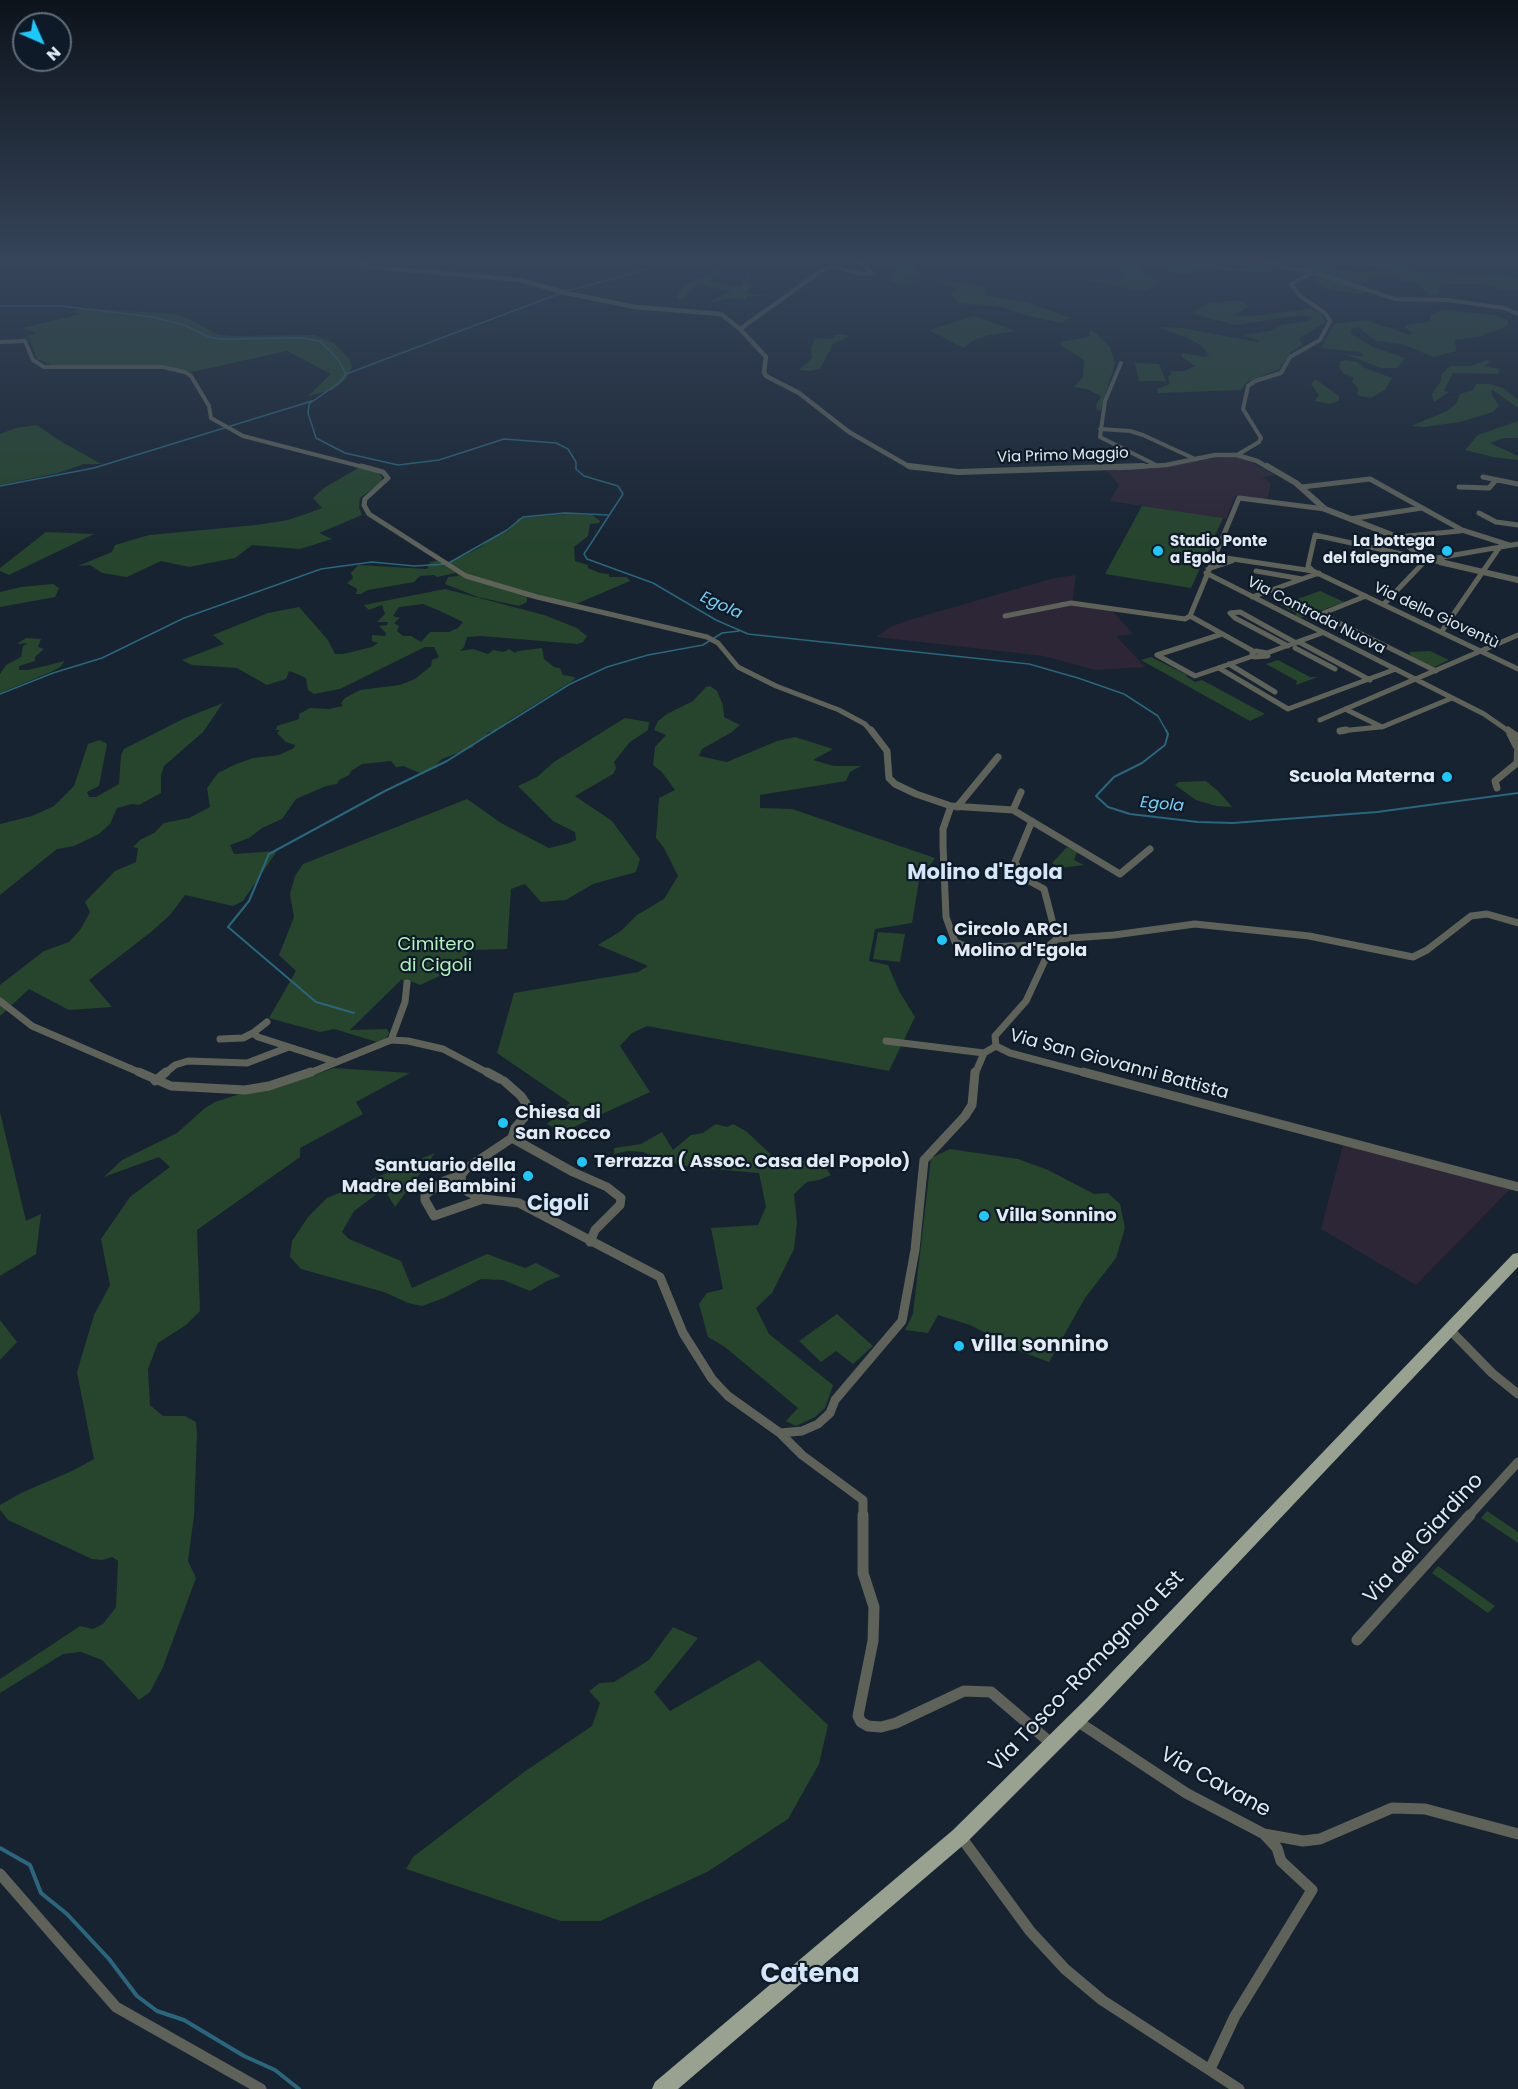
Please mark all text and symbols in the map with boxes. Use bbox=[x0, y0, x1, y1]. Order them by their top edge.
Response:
north arrow bbox=[12, 12, 72, 72]
text: N bbox=[41, 41, 66, 66]
street label: Via Primo Maggio bbox=[997, 445, 1129, 467]
place label: Stadio Ponte a Egola bbox=[1170, 533, 1267, 568]
place label: La bottega del falegname bbox=[1323, 533, 1435, 568]
marker: Stadio Ponte a Egola bbox=[1151, 544, 1165, 558]
marker: La bottega del falegname bbox=[1440, 544, 1454, 558]
street label: Via Contrada Nuova bbox=[1244, 573, 1388, 659]
street label: Via della Gioventù bbox=[1370, 579, 1502, 653]
water label: Egola bbox=[697, 588, 745, 624]
place label: Scuola Materna bbox=[1289, 766, 1435, 788]
marker: Scuola Materna bbox=[1440, 770, 1454, 784]
water label: Egola bbox=[1139, 794, 1185, 816]
district label: Molino d'Egola bbox=[907, 861, 1063, 887]
place label: Circolo ARCI Molino d'Egola bbox=[954, 919, 1087, 962]
marker: Circolo ARCI Molino d'Egola bbox=[935, 933, 949, 947]
park label: Cimitero di Cigoli bbox=[397, 934, 475, 976]
street label: Via San Giovanni Battista bbox=[1007, 1025, 1231, 1105]
place label: Chiesa di San Rocco bbox=[515, 1102, 611, 1144]
marker: Chiesa di San Rocco bbox=[496, 1116, 510, 1130]
place label: Terrazza ( Assoc. Casa del Popolo) bbox=[594, 1151, 910, 1173]
place label: Santuario della Madre dei Bambini bbox=[342, 1155, 516, 1198]
marker: Terrazza ( Assoc. Casa del Popolo) bbox=[575, 1155, 589, 1169]
marker: Santuario della Madre dei Bambini bbox=[521, 1169, 535, 1183]
district label: Cigoli bbox=[527, 1192, 589, 1218]
place label: Villa Sonnino bbox=[996, 1205, 1117, 1227]
marker: Villa Sonnino bbox=[977, 1209, 991, 1223]
place label: villa sonnino bbox=[971, 1333, 1109, 1359]
marker: villa sonnino bbox=[952, 1339, 966, 1353]
street label: Via del Giardino bbox=[1359, 1469, 1489, 1609]
street label: Via Tosco-Romagnola Est bbox=[984, 1566, 1190, 1778]
street label: Via Cavane bbox=[1156, 1742, 1274, 1824]
district label: Catena bbox=[760, 1959, 860, 1991]

